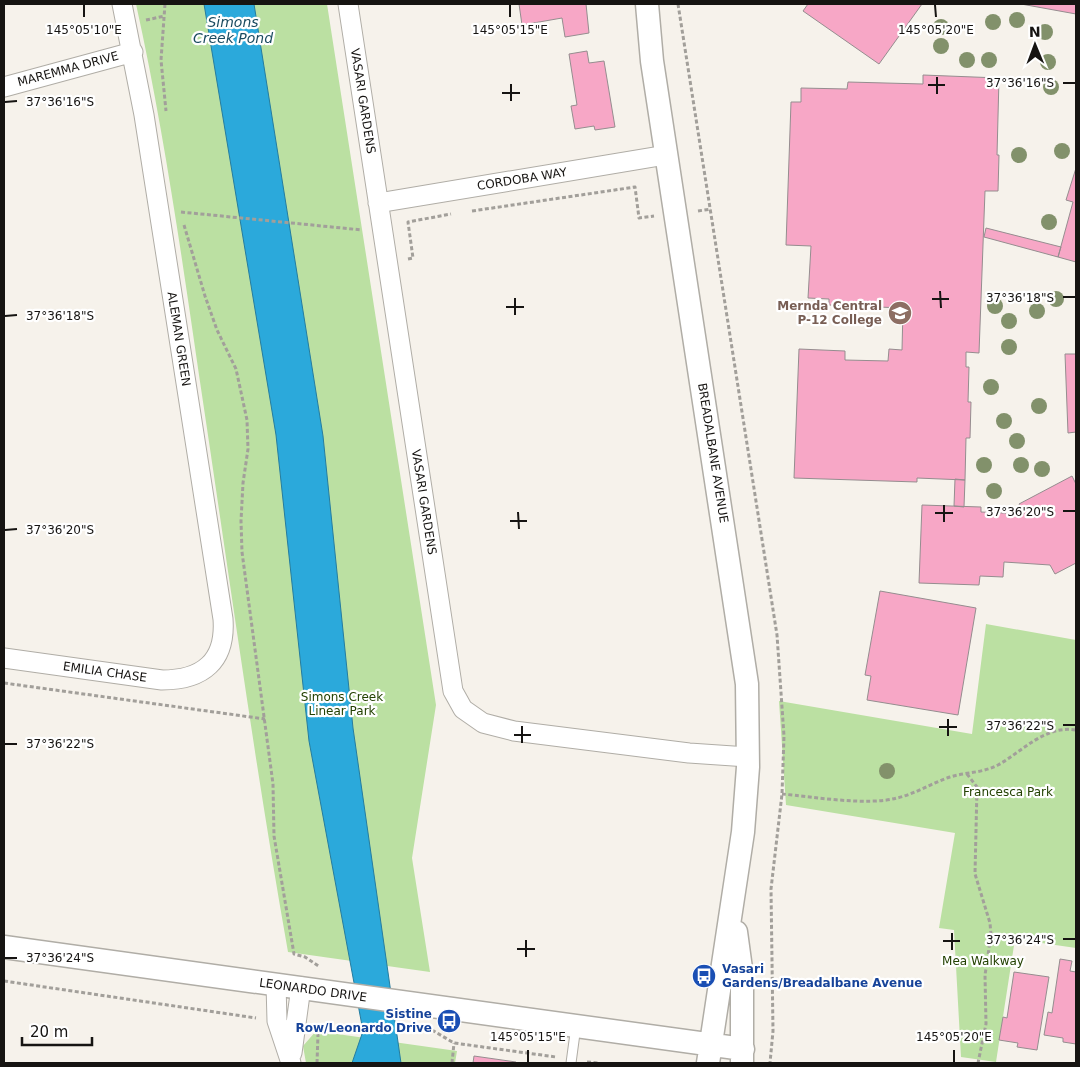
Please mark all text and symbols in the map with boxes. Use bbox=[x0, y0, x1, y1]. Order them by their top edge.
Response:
water label: Simons Creek Pond bbox=[193, 14, 273, 46]
north arrow bbox=[1010, 20, 1060, 70]
text: 145°05'10"E bbox=[46, 23, 122, 37]
text: 145°05'15"E bbox=[472, 23, 548, 37]
text: 145°05'20"E bbox=[898, 23, 974, 37]
text: N bbox=[1029, 24, 1041, 40]
street label: VASARI GARDENS bbox=[348, 47, 378, 155]
street label: MAREMMA DRIVE bbox=[16, 49, 120, 89]
text: 37°36'16"S bbox=[986, 76, 1054, 90]
text: 37°36'16"S bbox=[26, 95, 94, 109]
street label: CORDOBA WAY bbox=[476, 165, 569, 193]
street label: ALEMAN GREEN bbox=[165, 291, 193, 387]
text: 37°36'18"S bbox=[986, 291, 1054, 305]
place label: Mernda Central P-12 College bbox=[777, 299, 882, 327]
school or university icon: Mernda Central P-12 College bbox=[887, 300, 913, 326]
text: 37°36'18"S bbox=[26, 309, 94, 323]
street label: BREADALBANE AVENUE bbox=[695, 382, 731, 524]
street label: VASARI GARDENS bbox=[409, 448, 439, 556]
text: 37°36'20"S bbox=[986, 505, 1054, 519]
text: 37°36'20"S bbox=[26, 523, 94, 537]
street label: EMILIA CHASE bbox=[62, 659, 148, 685]
park label: Simons Creek Linear Park bbox=[301, 690, 383, 718]
text: 37°36'22"S bbox=[986, 719, 1054, 733]
text: 37°36'22"S bbox=[26, 737, 94, 751]
park label: Francesca Park bbox=[963, 785, 1053, 799]
text: 37°36'24"S bbox=[986, 933, 1054, 947]
text: 37°36'24"S bbox=[26, 951, 94, 965]
park label: Mea Walkway bbox=[942, 954, 1024, 968]
place label: Vasari Gardens/Breadalbane Avenue bbox=[722, 962, 922, 990]
bus stop icon: Vasari Gardens/Breadalbane Avenue bbox=[691, 963, 717, 989]
street label: LEONARDO DRIVE bbox=[258, 976, 368, 1004]
place label: Sistine Row/Leonardo Drive bbox=[295, 1007, 432, 1035]
bus stop icon: Sistine Row/Leonardo Drive bbox=[436, 1008, 462, 1034]
scale bar bbox=[22, 1014, 92, 1046]
text: 20 m bbox=[30, 1023, 68, 1041]
text: 145°05'15"E bbox=[490, 1030, 566, 1044]
text: 145°05'20"E bbox=[916, 1030, 992, 1044]

